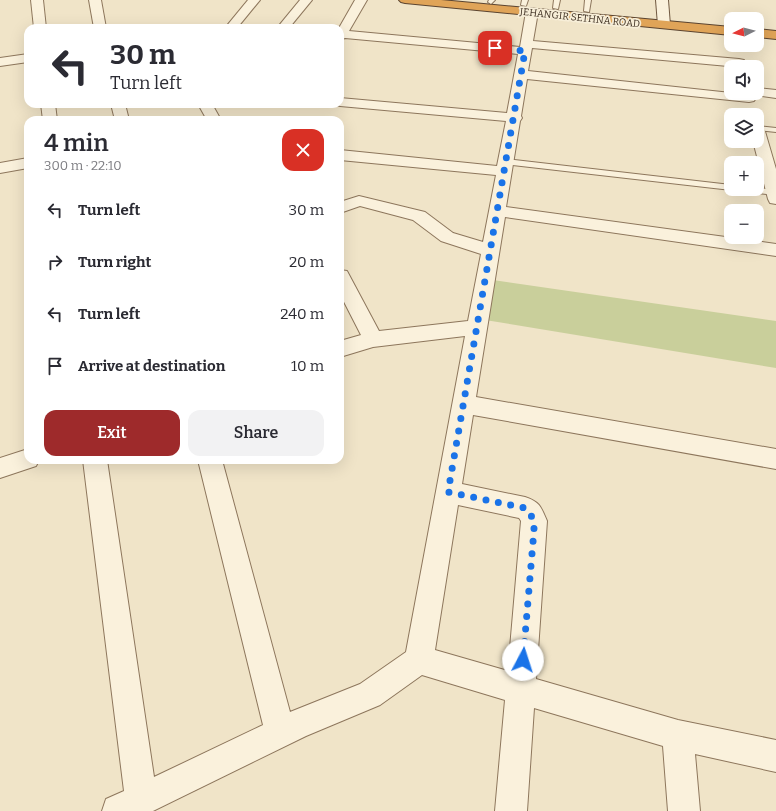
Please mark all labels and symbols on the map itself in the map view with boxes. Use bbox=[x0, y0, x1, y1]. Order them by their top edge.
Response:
street label: JEHANGIR SETHNA ROAD bbox=[518, 6, 641, 30]
north arrow bbox=[724, 12, 764, 52]
pin bbox=[478, 31, 512, 65]
position arrow bbox=[502, 639, 544, 681]

